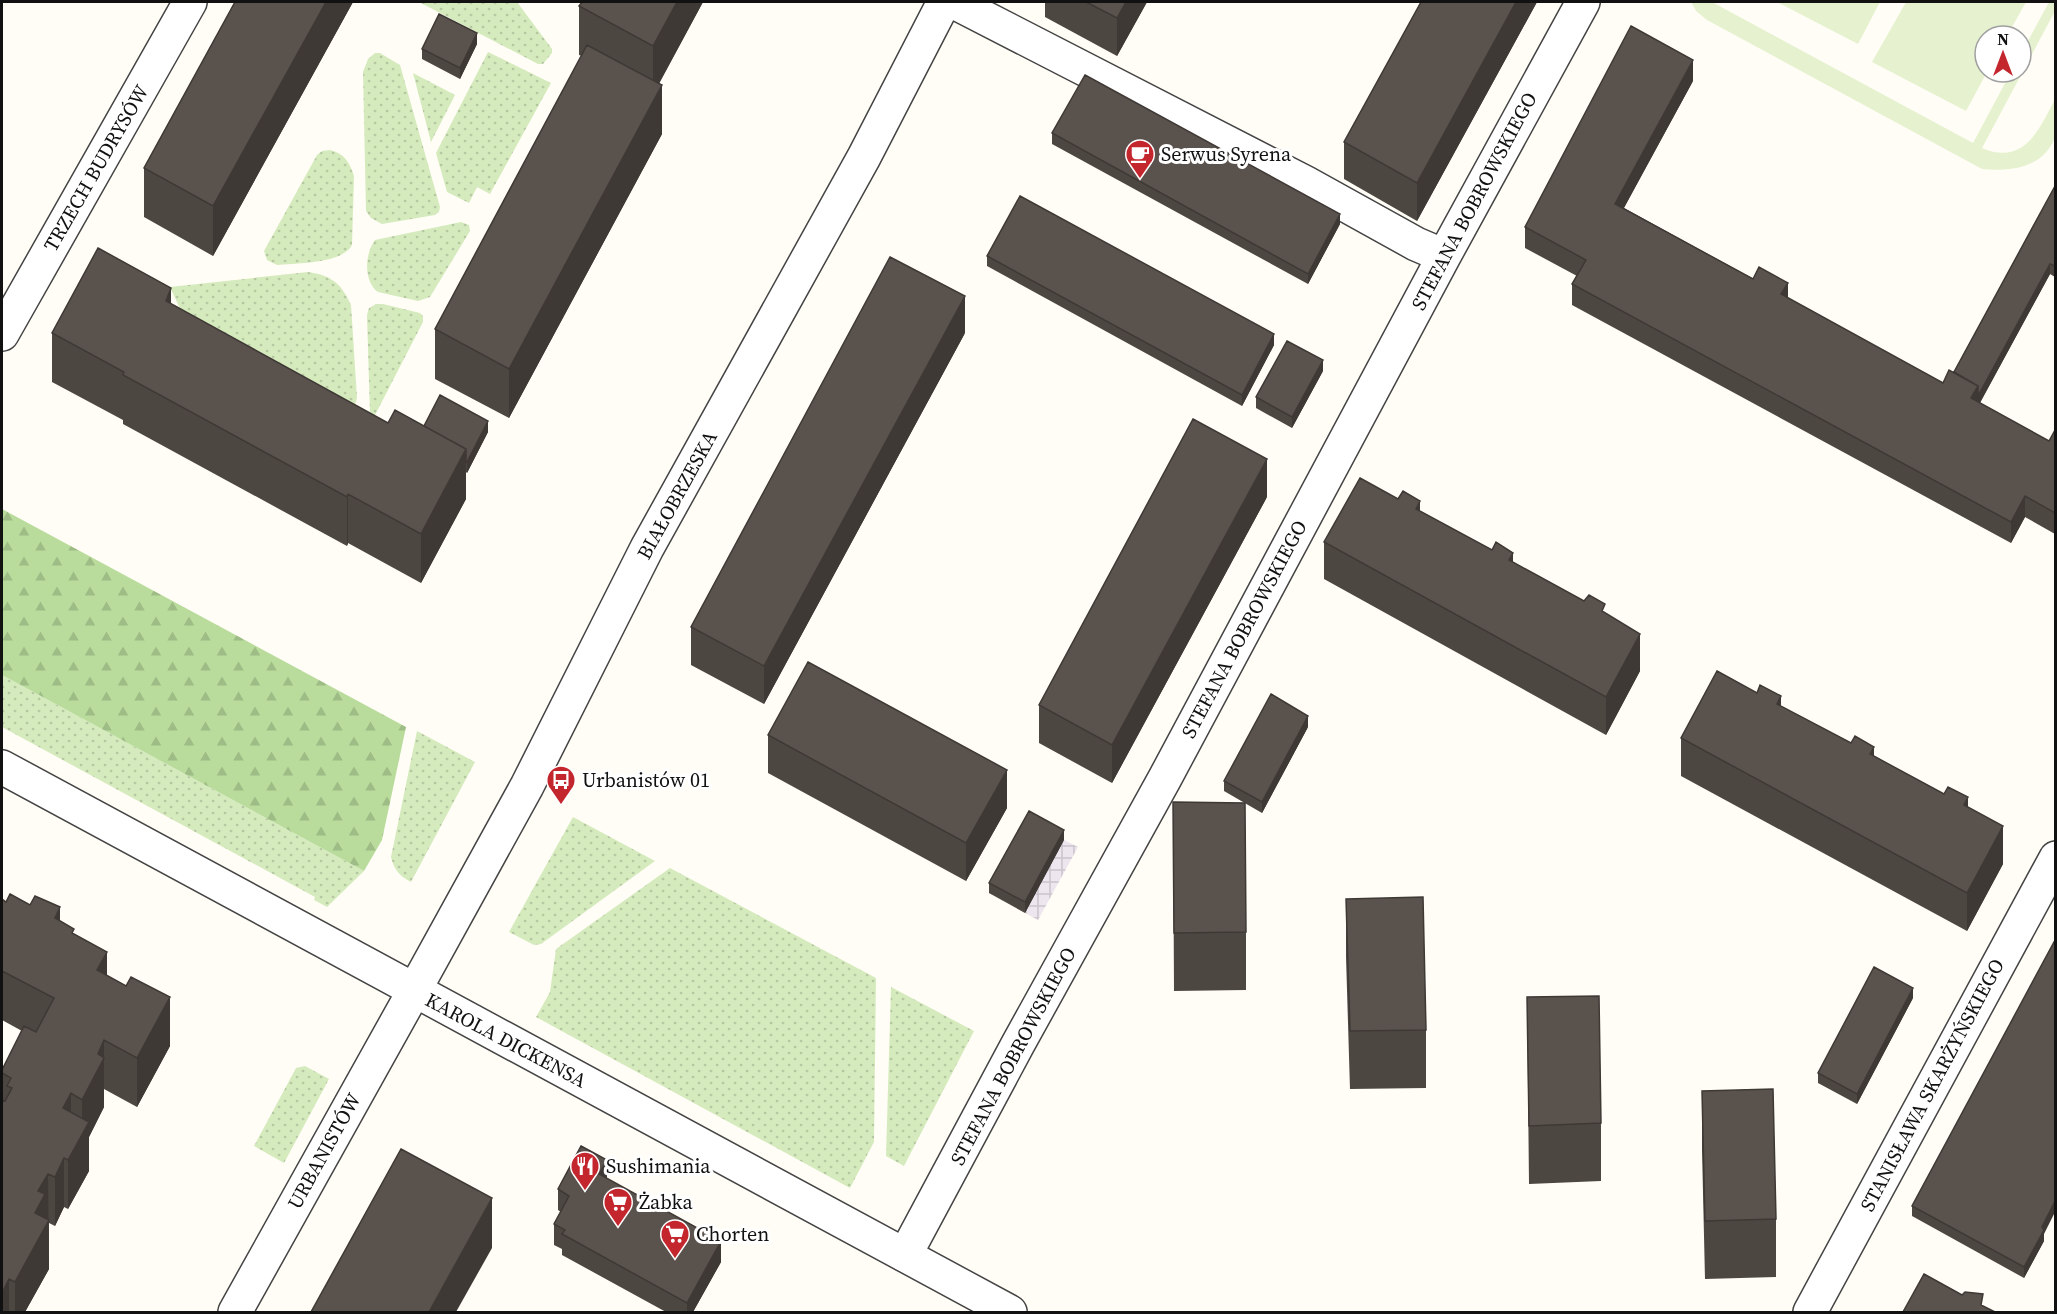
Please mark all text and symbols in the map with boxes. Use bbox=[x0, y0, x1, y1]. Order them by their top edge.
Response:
north arrow bbox=[1973, 24, 2033, 84]
text: N bbox=[1997, 28, 2009, 50]
street label: TRZECH BUDRYSÓW bbox=[37, 79, 156, 256]
street label: STEFANA BOBROWSKIEGO bbox=[1405, 87, 1543, 315]
cafe icon: Serwus Syrena bbox=[1124, 138, 1156, 180]
place label: Serwus Syrena bbox=[1161, 140, 1292, 168]
street label: BIAŁOBRZESKA bbox=[630, 425, 724, 564]
street label: STEFANA BOBROWSKIEGO bbox=[1175, 515, 1313, 743]
bus stop icon: Urbanistów 01 bbox=[545, 764, 577, 806]
place label: Urbanistów 01 bbox=[582, 766, 710, 794]
street label: STEFANA BOBROWSKIEGO bbox=[944, 942, 1082, 1170]
street label: STANISŁAWA SKARŻYŃSKIEGO bbox=[1853, 954, 2011, 1216]
street label: KAROLA DICKENSA bbox=[420, 986, 592, 1095]
street label: URBANISTÓW bbox=[281, 1087, 368, 1214]
restaurant icon: Sushimania bbox=[569, 1150, 601, 1192]
place label: Sushimania bbox=[606, 1152, 711, 1180]
supermarket icon: Żabka bbox=[602, 1186, 634, 1228]
place label: Żabka bbox=[639, 1188, 693, 1216]
supermarket icon: Chorten bbox=[659, 1218, 691, 1260]
place label: Chorten bbox=[696, 1220, 769, 1248]

